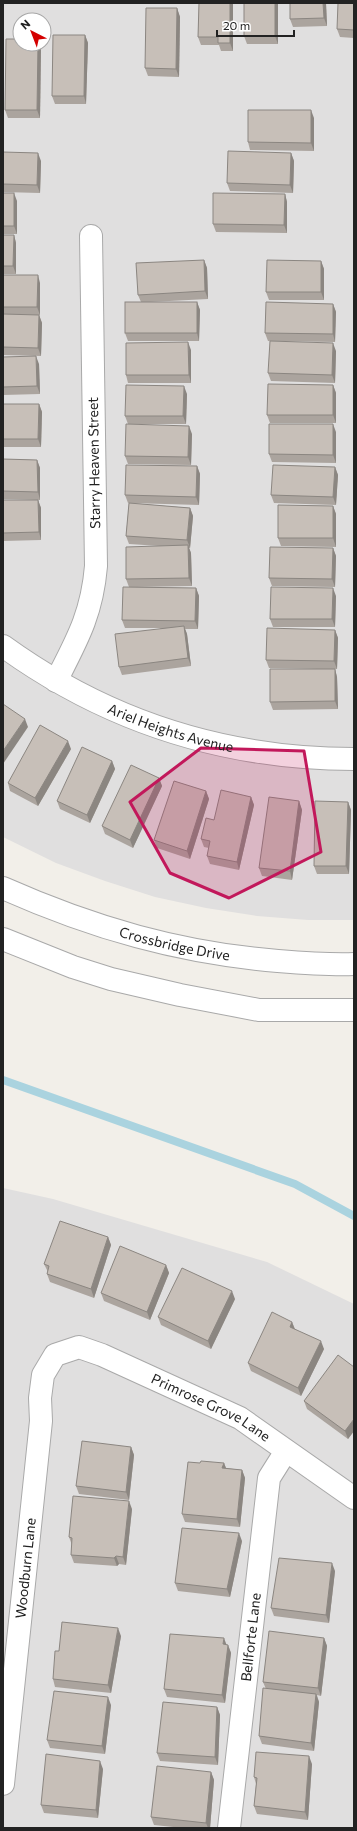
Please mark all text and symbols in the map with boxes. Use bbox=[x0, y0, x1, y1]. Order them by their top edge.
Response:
north arrow bbox=[12, 12, 52, 52]
scale bar bbox=[217, 12, 294, 38]
text: N bbox=[18, 17, 32, 32]
text: 20 m bbox=[223, 18, 250, 32]
street label: Starry Heaven Street bbox=[84, 397, 103, 529]
street label: Ariel Heights Avenue bbox=[105, 699, 235, 755]
street label: Crossbridge Drive bbox=[117, 923, 231, 964]
street label: Primrose Grove Lane bbox=[149, 1370, 274, 1445]
street label: Woodburn Lane bbox=[11, 1517, 39, 1619]
street label: Bellforte Lane bbox=[237, 1592, 264, 1682]

